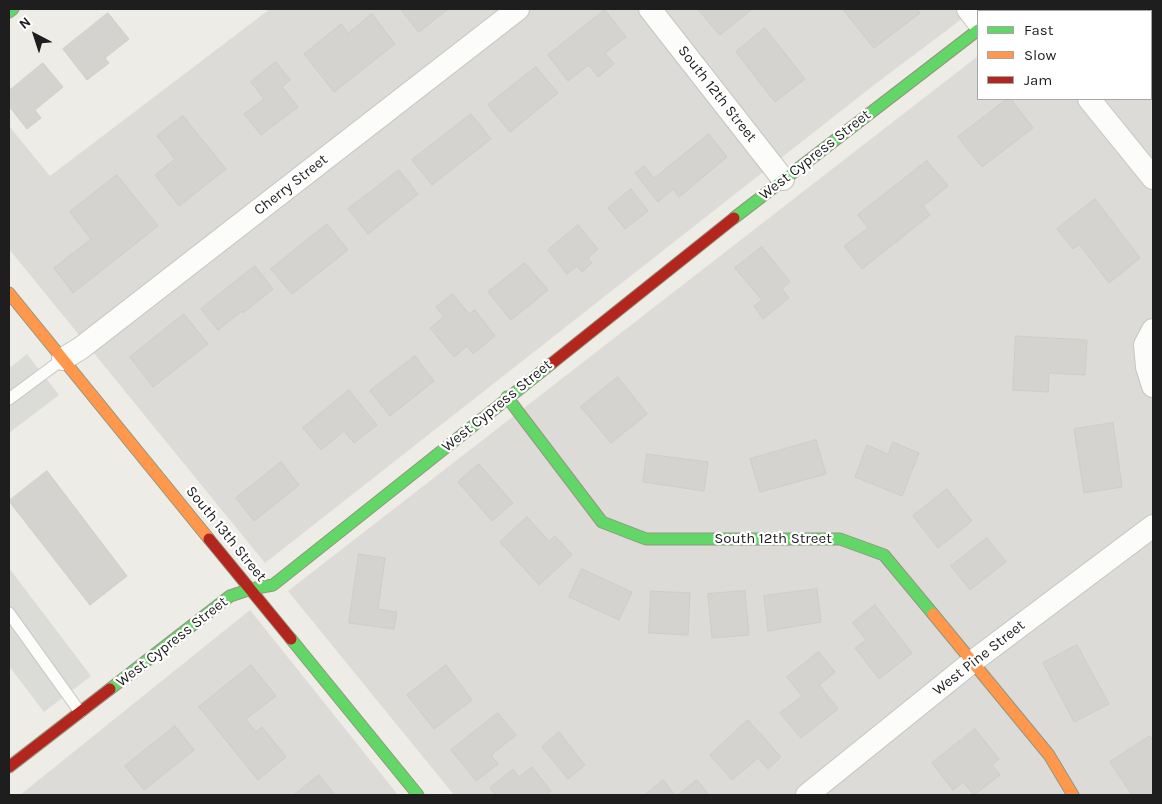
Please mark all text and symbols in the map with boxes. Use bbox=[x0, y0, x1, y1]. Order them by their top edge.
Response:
north arrow bbox=[10, 10, 60, 60]
legend bbox=[977, 10, 1152, 100]
text: N bbox=[16, 13, 34, 33]
text: Fast bbox=[1024, 21, 1053, 39]
street label: South 12th Street bbox=[674, 42, 760, 146]
text: Slow bbox=[1024, 46, 1056, 64]
text: Jam bbox=[1024, 71, 1052, 89]
street label: West Cypress Street bbox=[756, 106, 874, 204]
street label: Cherry Street bbox=[251, 151, 331, 219]
street label: West Cypress Street bbox=[438, 356, 556, 456]
street label: South 13th Street bbox=[182, 483, 270, 585]
street label: South 12th Street bbox=[714, 530, 832, 548]
street label: West Cypress Street bbox=[113, 593, 231, 691]
street label: West Pine Street bbox=[929, 616, 1029, 700]

